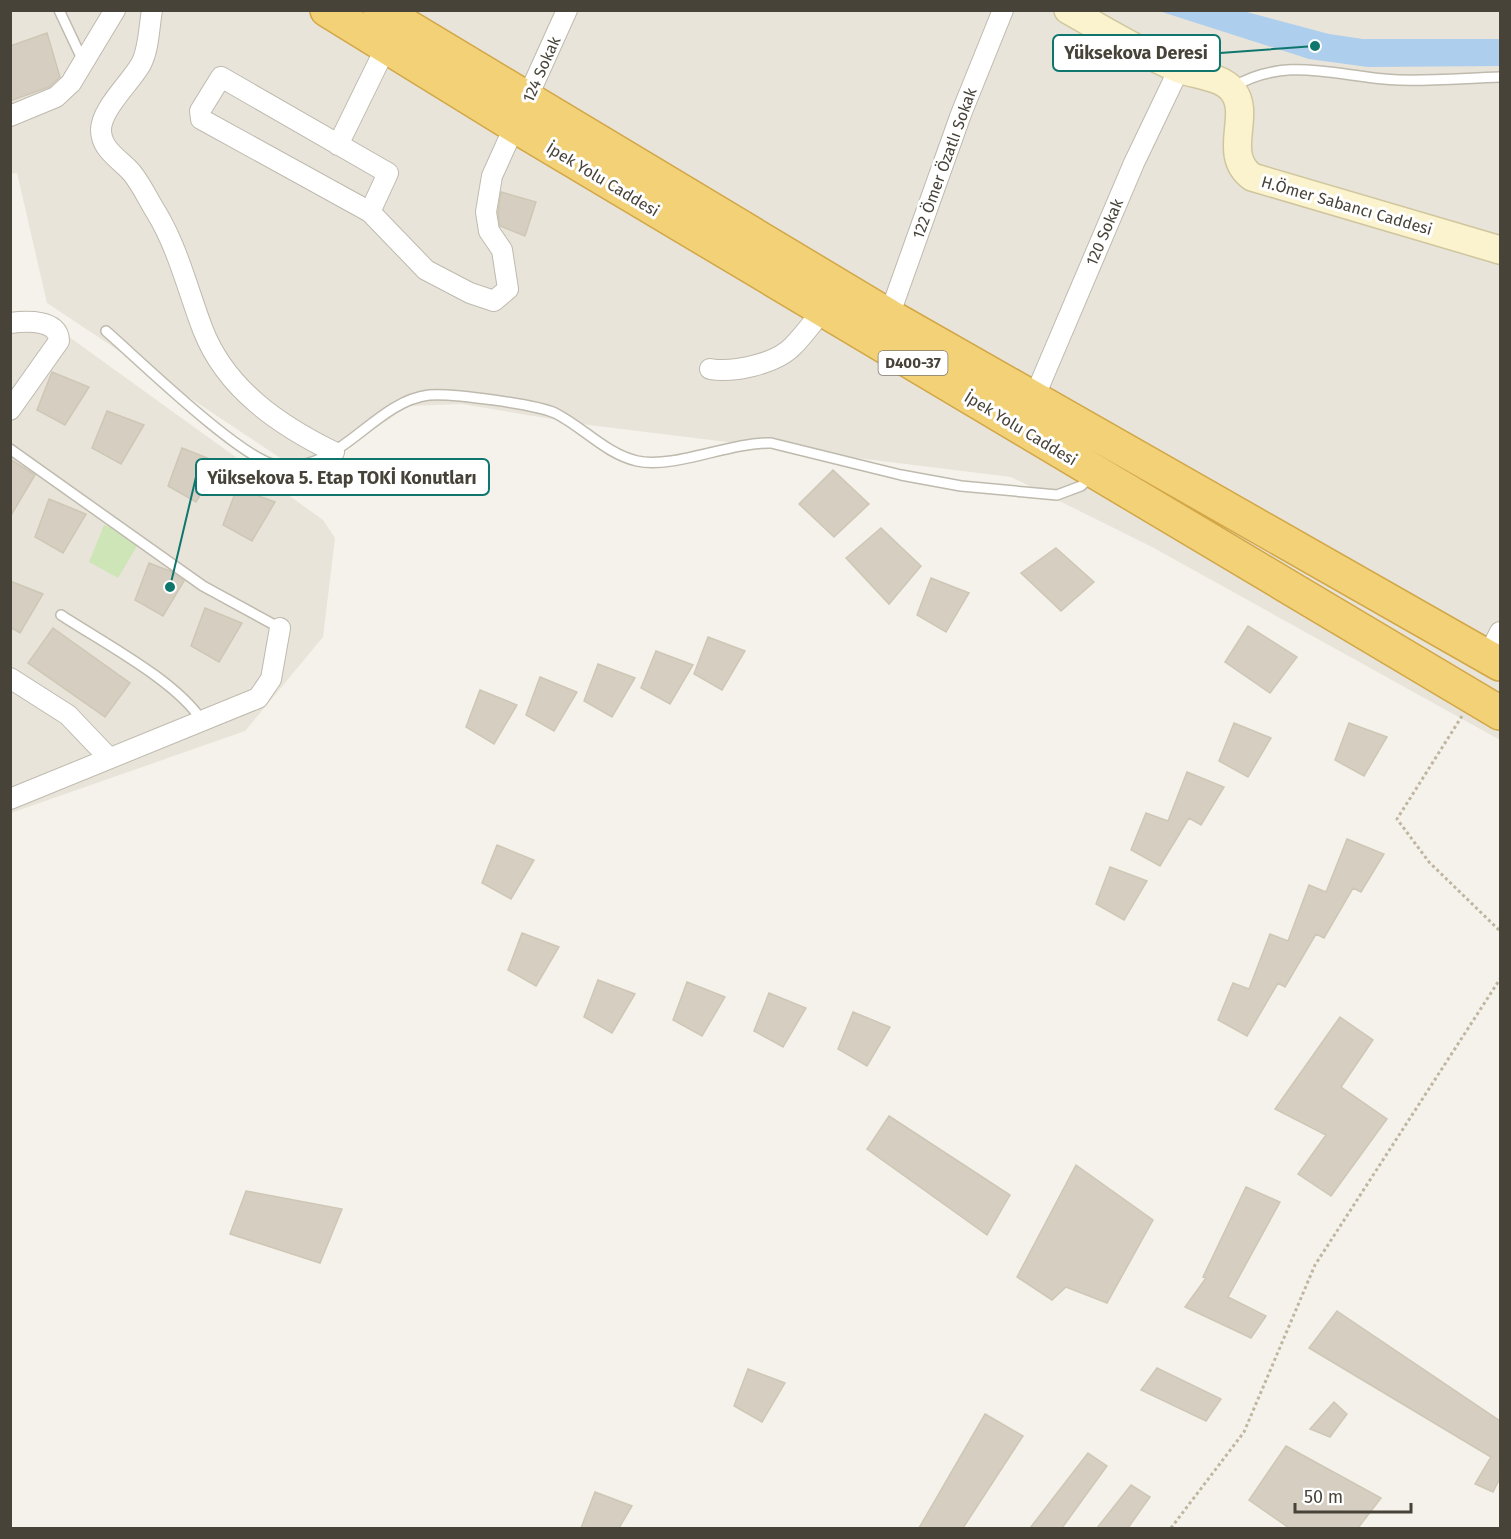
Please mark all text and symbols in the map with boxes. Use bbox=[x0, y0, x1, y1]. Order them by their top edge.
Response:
street label: 124 Sokak bbox=[519, 33, 565, 105]
callout: Yüksekova Deresi bbox=[1053, 35, 1220, 71]
text: Yüksekova Deresi bbox=[1063, 42, 1208, 64]
street label: 122 Ömer Özatlı Sokak bbox=[908, 84, 981, 241]
street label: İpek Yolu Caddesi bbox=[543, 137, 663, 221]
street label: H.Ömer Sabancı Caddesi bbox=[1259, 172, 1435, 239]
street label: 120 Sokak bbox=[1082, 195, 1127, 269]
road number: D400-37 bbox=[878, 351, 948, 375]
street label: İpek Yolu Caddesi bbox=[961, 386, 1081, 470]
callout: Yüksekova 5. Etap TOKİ Konutları bbox=[196, 459, 489, 495]
text: Yüksekova 5. Etap TOKİ Konutları bbox=[206, 467, 477, 489]
scale bar bbox=[1295, 1476, 1410, 1514]
text: 50 m bbox=[1304, 1486, 1343, 1508]

